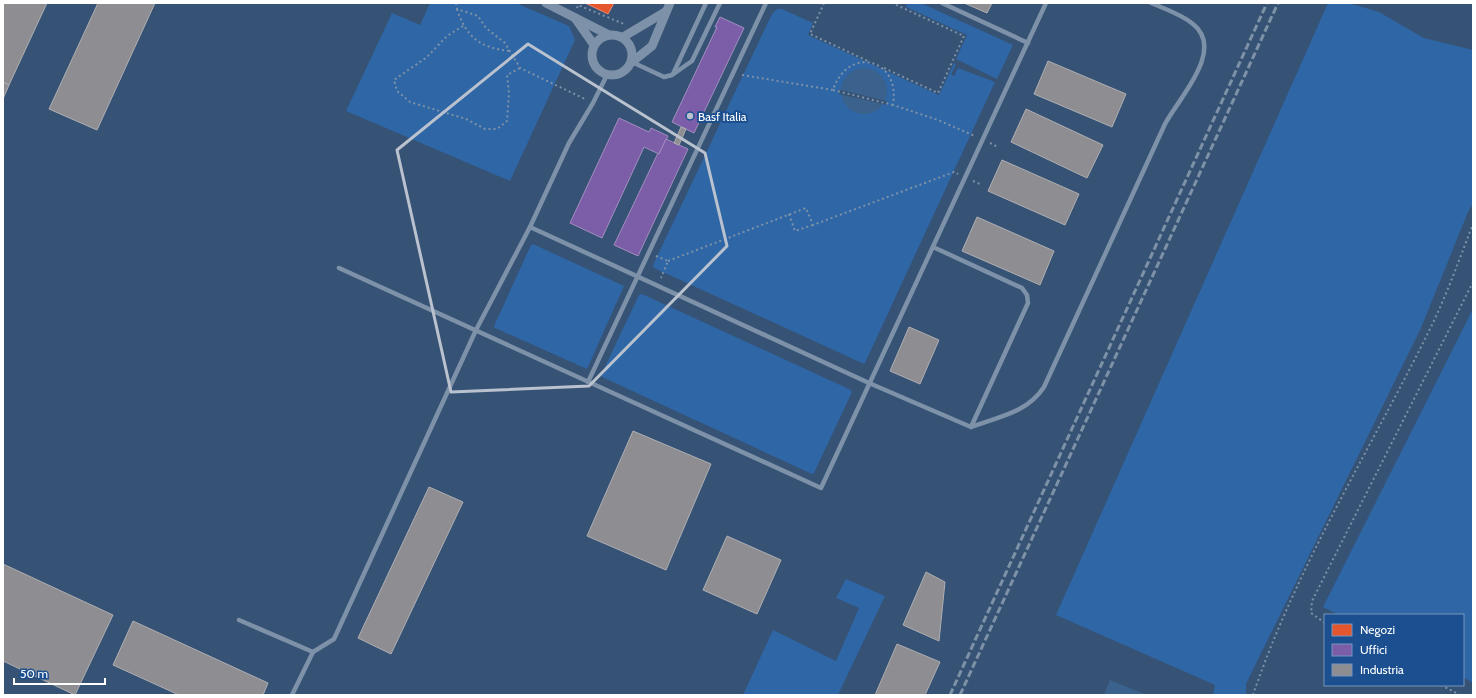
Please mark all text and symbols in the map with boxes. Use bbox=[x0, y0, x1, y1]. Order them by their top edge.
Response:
place label: Basf Italia bbox=[698, 109, 747, 124]
marker: Basf Italia bbox=[685, 111, 695, 121]
legend bbox=[1324, 614, 1464, 686]
text: Negozi bbox=[1360, 622, 1395, 637]
text: Uffici bbox=[1360, 642, 1387, 657]
scale bar bbox=[14, 660, 105, 686]
text: Industria bbox=[1360, 662, 1404, 677]
text: 50 m bbox=[20, 666, 48, 681]

